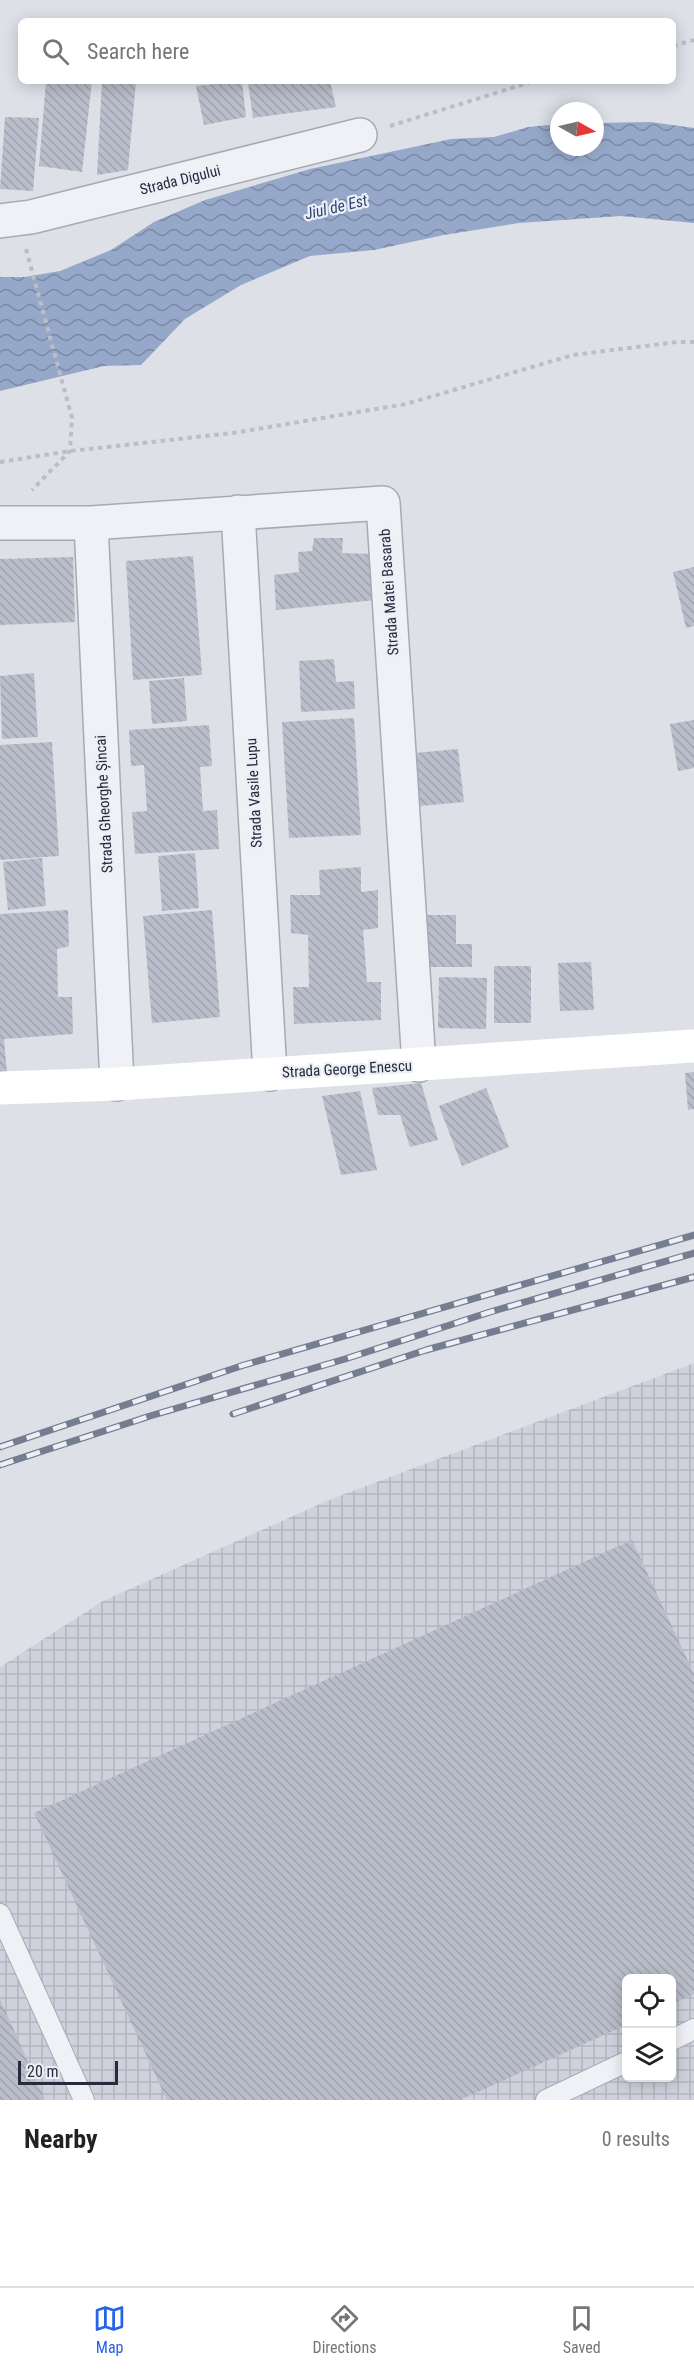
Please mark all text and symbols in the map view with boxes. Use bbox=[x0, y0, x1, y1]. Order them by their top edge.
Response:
search box bbox=[18, 18, 676, 84]
icon: search bbox=[39, 35, 72, 68]
text: Search here bbox=[87, 39, 189, 64]
north arrow bbox=[550, 102, 604, 156]
street label: Strada Digului bbox=[138, 161, 222, 199]
water label: Jiul de Est bbox=[303, 190, 370, 223]
street label: Strada Matei Basarab bbox=[376, 528, 402, 656]
street label: Strada Gheorghe Șincai bbox=[91, 735, 117, 873]
street label: Strada Vasile Lupu bbox=[242, 738, 266, 848]
street label: Strada George Enescu bbox=[281, 1057, 413, 1081]
map controls bbox=[622, 1974, 676, 2082]
button: locate bbox=[622, 1974, 676, 2028]
button: layers bbox=[622, 2028, 676, 2082]
scale bar bbox=[18, 2058, 118, 2086]
text: 20 m bbox=[27, 2062, 59, 2081]
text: Nearby bbox=[24, 2124, 98, 2154]
text: 0 results bbox=[602, 2127, 670, 2151]
tab: Map bbox=[93, 2302, 126, 2357]
tab: Directions bbox=[313, 2302, 376, 2357]
tab: Saved bbox=[563, 2302, 601, 2357]

